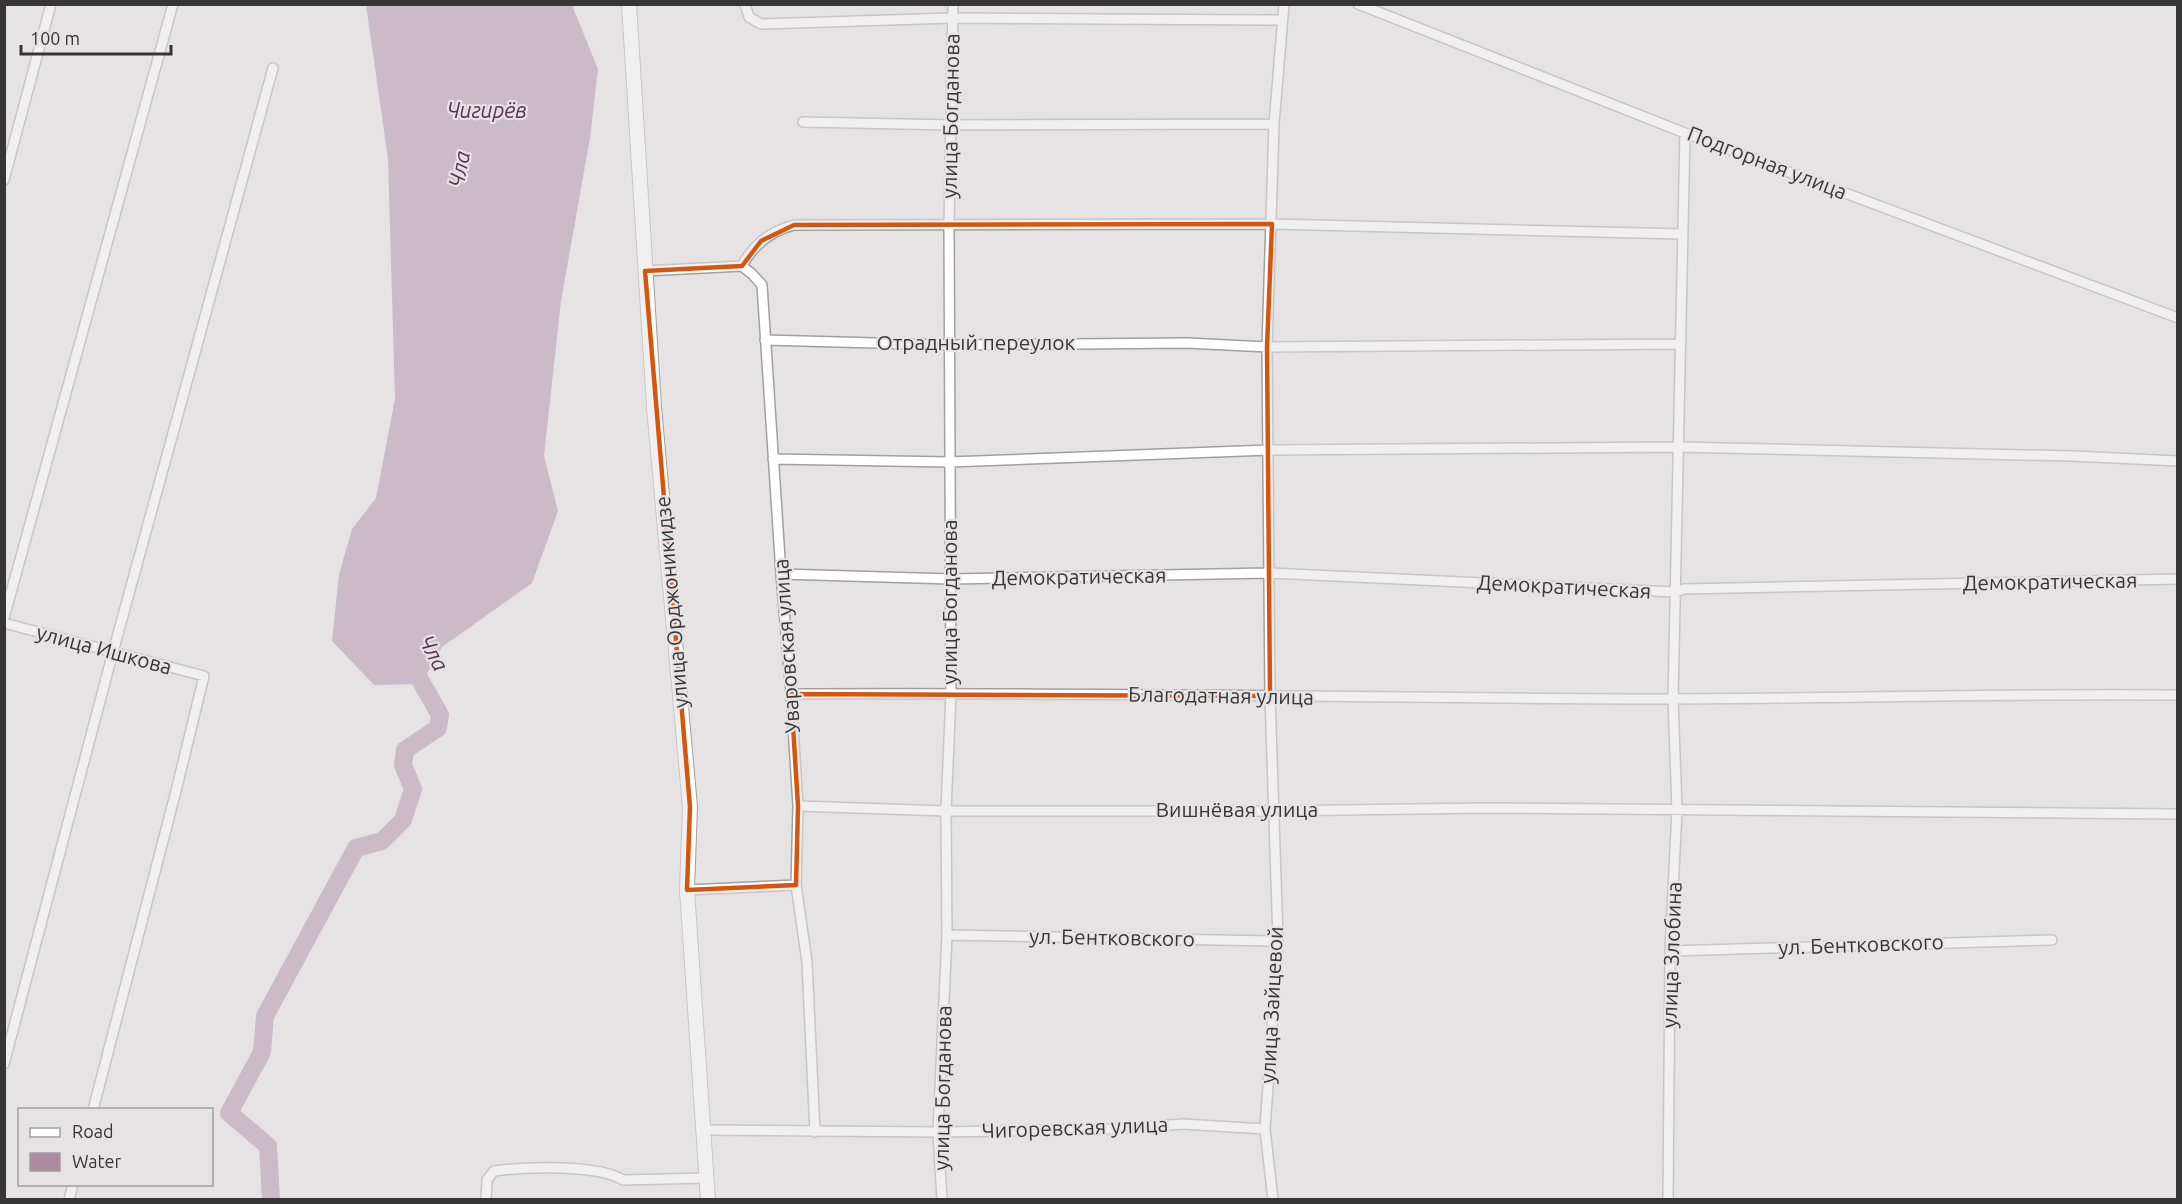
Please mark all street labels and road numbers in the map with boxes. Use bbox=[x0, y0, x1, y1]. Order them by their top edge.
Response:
street label: улица Богданова bbox=[937, 33, 963, 199]
street label: Подгорная улица bbox=[1684, 121, 1850, 204]
street label: Отрадный переулок bbox=[877, 330, 1076, 354]
street label: улица Орджоникидзе bbox=[650, 495, 692, 709]
street label: улица Богданова bbox=[937, 519, 961, 685]
street label: Уваровская улица bbox=[768, 558, 804, 734]
street label: Демократическая bbox=[991, 562, 1167, 590]
street label: Демократическая bbox=[1962, 567, 2138, 595]
street label: Демократическая bbox=[1476, 569, 1652, 603]
street label: улица Ишкова bbox=[34, 619, 175, 679]
street label: Благодатная улица bbox=[1128, 681, 1314, 709]
street label: Вишнёвая улица bbox=[1156, 797, 1318, 821]
street label: улица Злобина bbox=[1656, 881, 1686, 1029]
street label: ул. Бентковского bbox=[1029, 924, 1195, 950]
street label: улица Зайцевой bbox=[1255, 926, 1287, 1084]
street label: ул. Бентковского bbox=[1778, 929, 1944, 959]
street label: улица Богданова bbox=[929, 1005, 955, 1171]
street label: Чигоревская улица bbox=[981, 1112, 1169, 1142]

